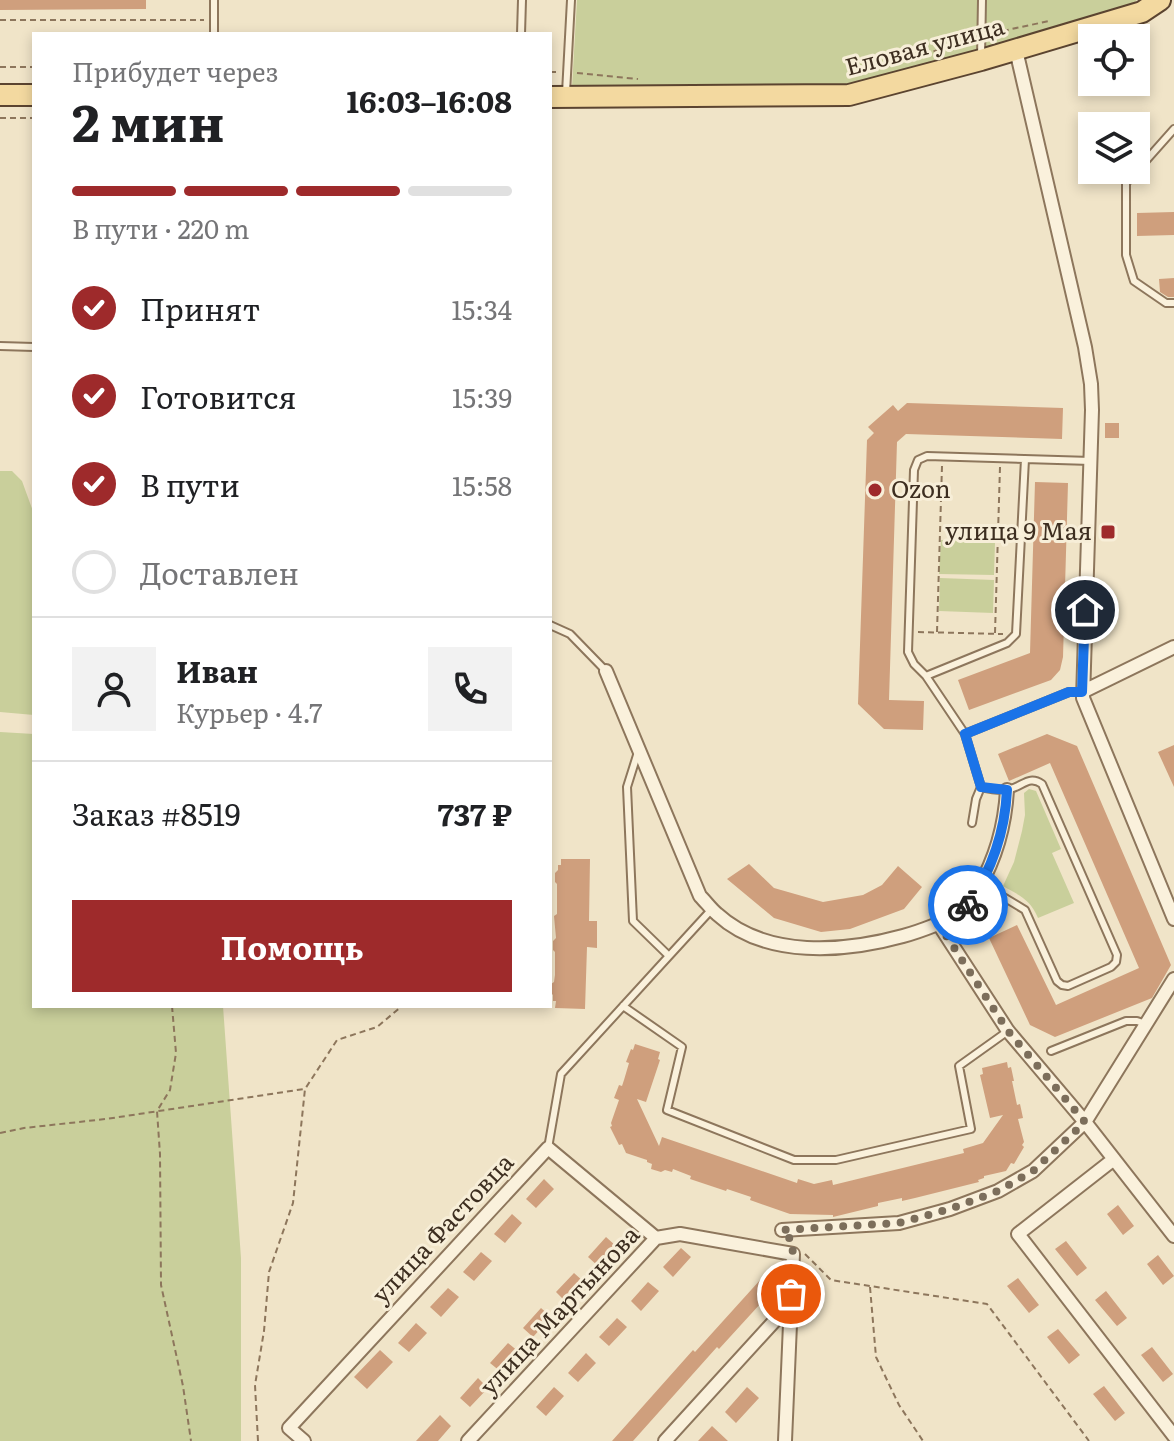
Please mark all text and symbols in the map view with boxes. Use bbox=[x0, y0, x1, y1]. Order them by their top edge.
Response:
street label: Еловая улица bbox=[841, 6, 1008, 83]
map controls bbox=[1078, 24, 1150, 184]
button: locate bbox=[1078, 24, 1150, 96]
text: Прибудет через bbox=[72, 51, 278, 90]
text: 16:03–16:08 bbox=[347, 78, 512, 122]
text: 2 мин bbox=[72, 81, 224, 158]
button: layers bbox=[1078, 112, 1150, 184]
text: В пути · 220 m bbox=[72, 208, 249, 247]
icon: check bbox=[72, 286, 116, 330]
text: Принят bbox=[140, 286, 260, 330]
text: 15:34 bbox=[452, 289, 512, 328]
icon: check bbox=[72, 374, 116, 418]
text: Готовится bbox=[140, 374, 296, 418]
text: 15:39 bbox=[452, 377, 512, 416]
icon: check bbox=[72, 462, 116, 506]
text: В пути bbox=[140, 462, 240, 506]
text: 15:58 bbox=[452, 465, 512, 504]
place label: Ozon bbox=[891, 470, 951, 505]
marker: Ozon bbox=[866, 481, 884, 499]
place label: улица 9 Мая bbox=[945, 512, 1092, 547]
marker: улица 9 Мая bbox=[1099, 523, 1117, 541]
text: Доставлен bbox=[140, 550, 299, 594]
pin bbox=[1051, 576, 1119, 644]
icon: home bbox=[1063, 588, 1107, 632]
button: person bbox=[72, 647, 156, 731]
button: phone bbox=[428, 647, 512, 731]
text: Иван bbox=[176, 648, 258, 692]
text: Курьер · 4.7 bbox=[176, 692, 323, 731]
text: Заказ #8519 bbox=[72, 791, 241, 835]
text: 737 ₽ bbox=[437, 791, 512, 835]
courier bbox=[928, 865, 1008, 945]
icon: bike bbox=[946, 883, 990, 927]
button: Помощь bbox=[72, 900, 512, 992]
street label: улица Фастовца bbox=[362, 1144, 520, 1310]
street label: улица Мартынова bbox=[470, 1217, 646, 1402]
pin bbox=[757, 1260, 825, 1328]
icon: bag bbox=[769, 1272, 813, 1316]

